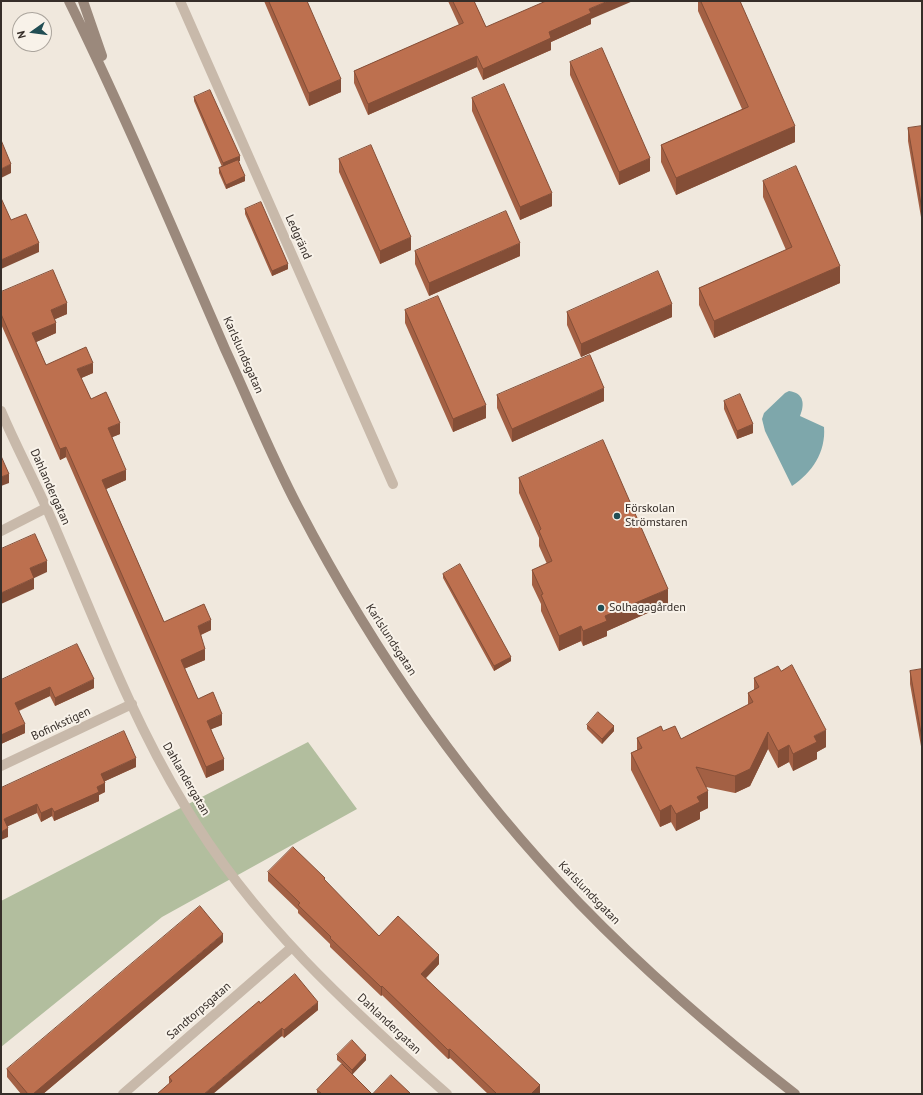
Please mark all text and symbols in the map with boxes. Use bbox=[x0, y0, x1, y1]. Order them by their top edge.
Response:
north arrow bbox=[12, 12, 52, 52]
text: N bbox=[14, 29, 29, 40]
street label: Ledgränd bbox=[282, 212, 314, 262]
street label: Karlslundsgatan bbox=[220, 314, 266, 396]
street label: Dahlandergatan bbox=[27, 447, 73, 527]
place label: Förskolan Strömstaren bbox=[625, 502, 688, 530]
marker: Förskolan Strömstaren bbox=[612, 511, 622, 521]
street label: Karlslundsgatan bbox=[362, 601, 420, 679]
place label: Solhagagården bbox=[609, 601, 686, 615]
marker: Solhagagården bbox=[596, 603, 606, 613]
street label: Bofinkstigen bbox=[29, 704, 93, 744]
street label: Dahlandergatan bbox=[159, 740, 213, 818]
street label: Karlslundsgatan bbox=[555, 858, 623, 928]
street label: Sandtorpsgatan bbox=[164, 979, 234, 1043]
street label: Dahlandergatan bbox=[354, 991, 424, 1057]

